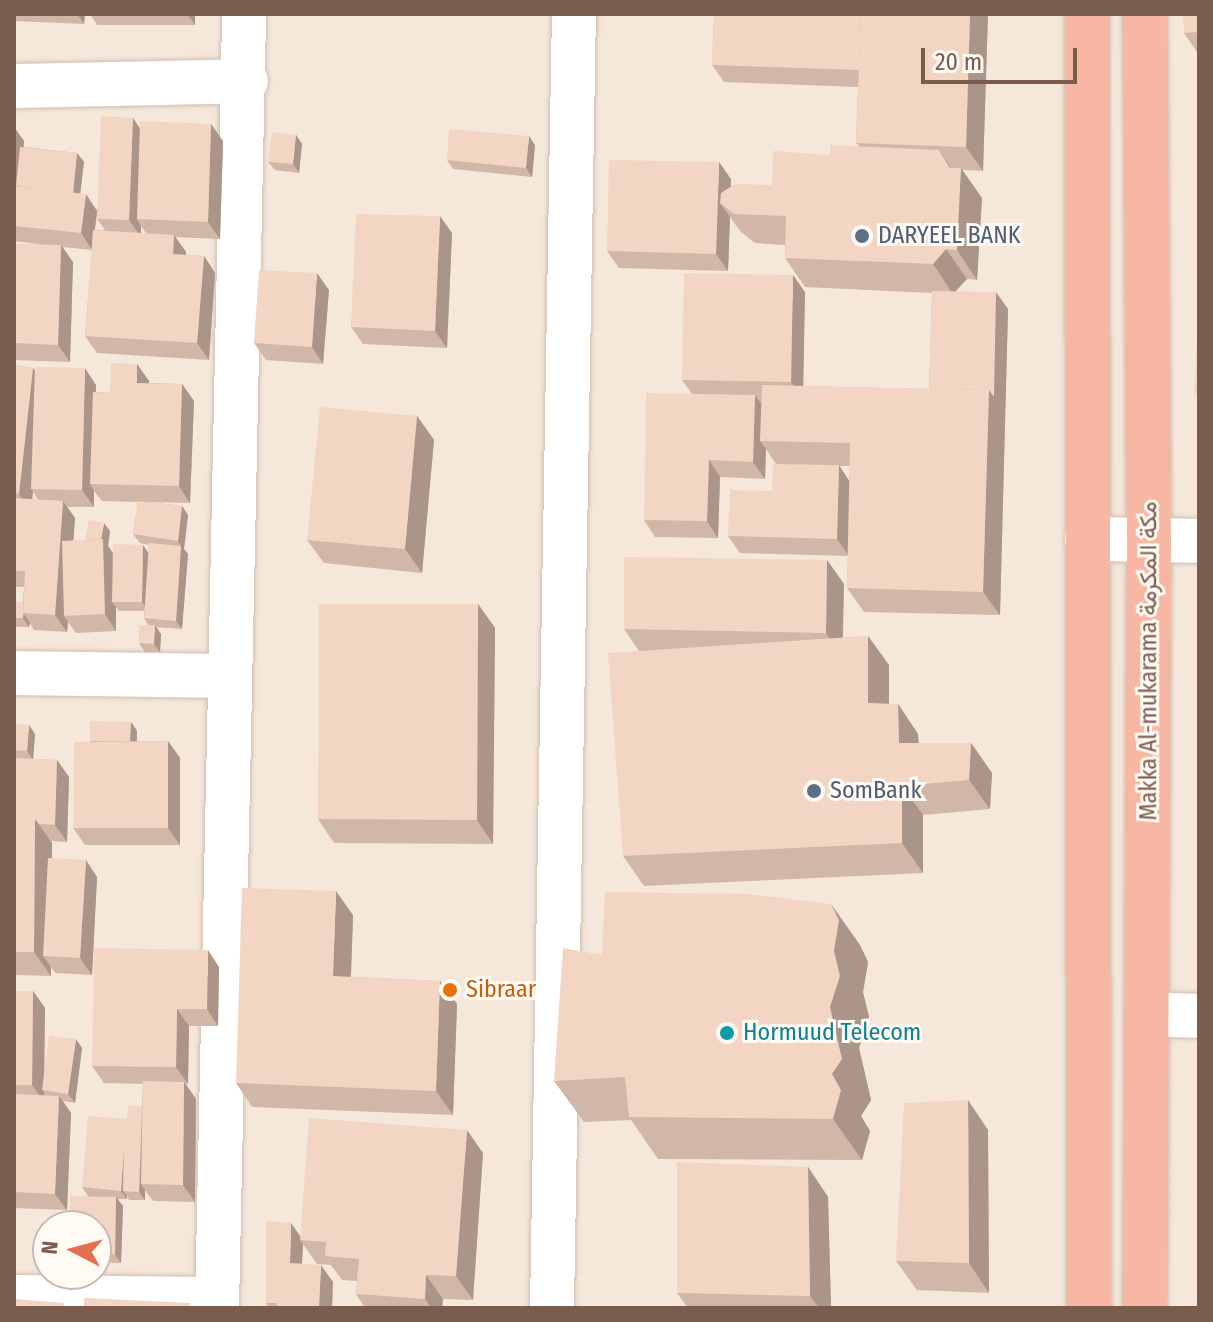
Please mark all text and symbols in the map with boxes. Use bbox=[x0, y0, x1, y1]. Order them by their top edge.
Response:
scale bar bbox=[925, 32, 1081, 82]
text: 20 m bbox=[935, 48, 982, 76]
place label: DARYEEL BANK bbox=[878, 222, 1020, 250]
marker: DARYEEL BANK bbox=[853, 227, 871, 245]
street label: Makka Al-mukarama مكة المكرمة bbox=[1135, 502, 1163, 820]
place label: SomBank bbox=[830, 777, 922, 805]
marker: SomBank bbox=[805, 782, 823, 800]
place label: Sibraar bbox=[466, 976, 536, 1004]
marker: Sibraar bbox=[441, 981, 459, 999]
place label: Hormuud Telecom bbox=[743, 1019, 921, 1047]
marker: Hormuud Telecom bbox=[718, 1024, 736, 1042]
north arrow bbox=[32, 1210, 112, 1290]
text: N bbox=[36, 1240, 64, 1256]

